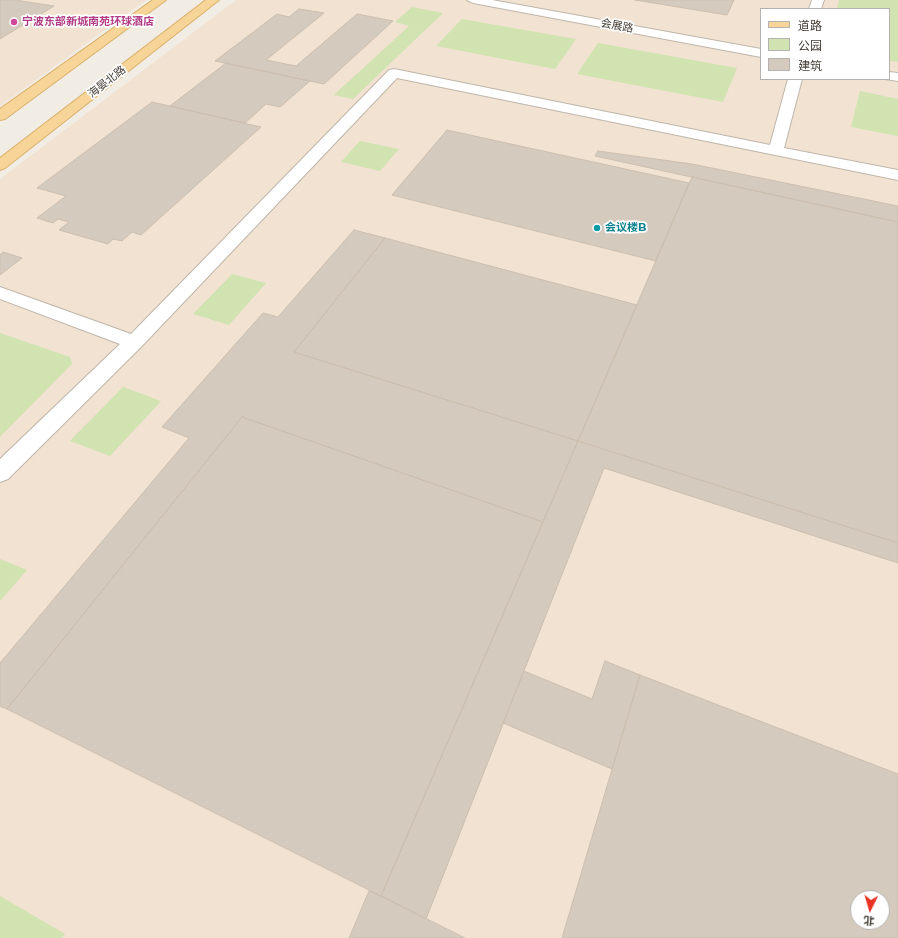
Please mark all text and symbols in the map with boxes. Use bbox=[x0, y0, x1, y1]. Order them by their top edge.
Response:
legend bbox=[760, 8, 890, 80]
place label: 宁波东部新城南苑环球酒店 bbox=[22, 15, 154, 29]
marker: 宁波东部新城南苑环球酒店 bbox=[9, 17, 19, 27]
street label: 会展路 bbox=[600, 17, 634, 35]
text: 道路 bbox=[798, 18, 822, 33]
text: 公园 bbox=[798, 38, 822, 53]
text: 建筑 bbox=[798, 58, 822, 73]
street label: 海晏北路 bbox=[86, 63, 128, 101]
place label: 会议楼B bbox=[605, 221, 646, 235]
marker: 会议楼B bbox=[592, 223, 602, 233]
north arrow bbox=[850, 890, 890, 930]
text: 北 bbox=[863, 914, 875, 928]

